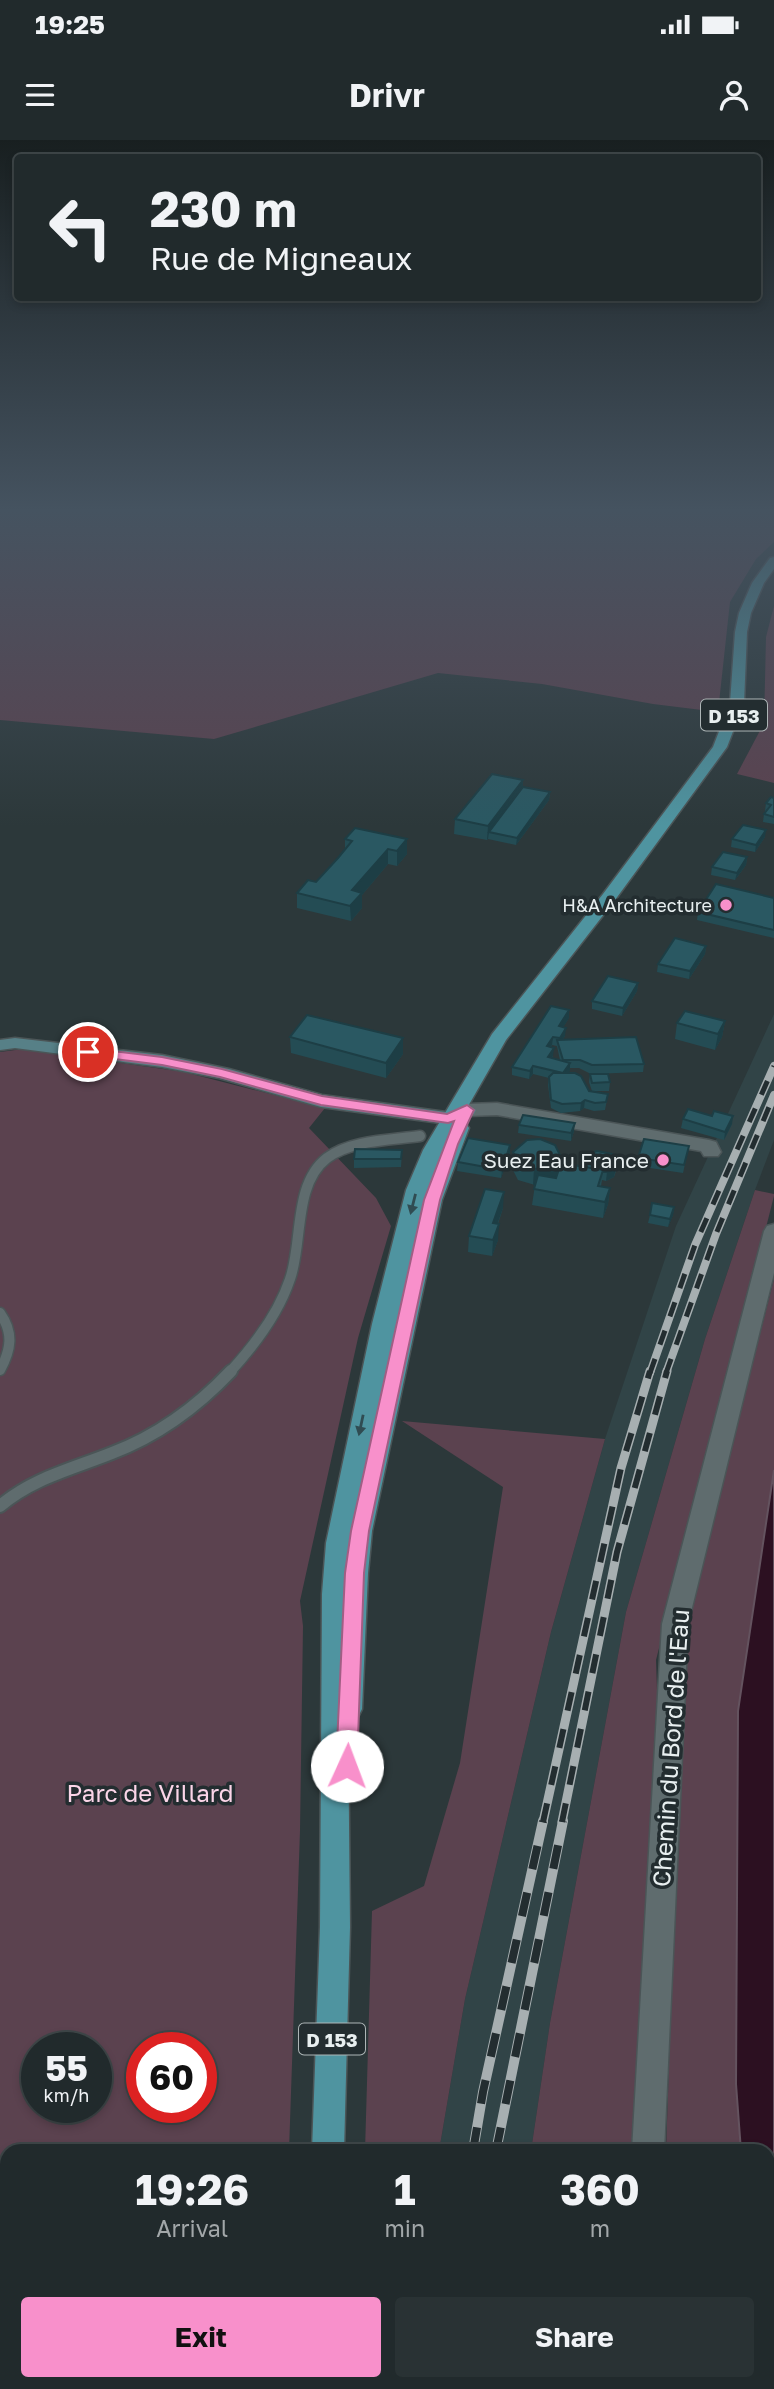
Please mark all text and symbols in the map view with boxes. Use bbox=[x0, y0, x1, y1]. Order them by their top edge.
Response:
text: 19:25 bbox=[35, 9, 105, 40]
icon: menu bbox=[21, 76, 59, 114]
text: Drivr bbox=[349, 76, 425, 114]
icon: person bbox=[715, 76, 753, 114]
text: 230 m bbox=[150, 179, 297, 238]
icon: left bbox=[35, 182, 126, 273]
text: Rue de Migneaux bbox=[150, 239, 412, 277]
road number: D 153 bbox=[701, 700, 767, 730]
place label: H&A Architecture bbox=[562, 894, 712, 916]
marker: H&A Architecture bbox=[718, 897, 734, 913]
pin bbox=[58, 1022, 118, 1082]
icon: arrive bbox=[69, 1033, 107, 1071]
place label: Suez Eau France bbox=[483, 1147, 649, 1173]
marker: Suez Eau France bbox=[655, 1152, 671, 1168]
one-way arrow bbox=[407, 1193, 418, 1215]
one-way arrow bbox=[356, 1414, 367, 1436]
street label: Chemin du Bord de l'Eau bbox=[646, 1608, 694, 1888]
position arrow bbox=[310, 1729, 384, 1803]
park label: Parc de Villard bbox=[66, 1778, 234, 1807]
road number: D 153 bbox=[299, 2024, 365, 2054]
speed limit sign: 60 bbox=[126, 2032, 217, 2123]
text: 55 bbox=[45, 2047, 88, 2089]
text: km/h bbox=[44, 2084, 89, 2106]
text: 19:26 bbox=[135, 2164, 249, 2214]
text: 1 bbox=[394, 2164, 416, 2214]
text: 360 bbox=[560, 2164, 640, 2214]
text: Arrival bbox=[156, 2214, 228, 2242]
text: min bbox=[384, 2214, 425, 2242]
text: m bbox=[590, 2214, 610, 2242]
button: Exit bbox=[21, 2297, 381, 2377]
button: Share bbox=[395, 2297, 754, 2377]

